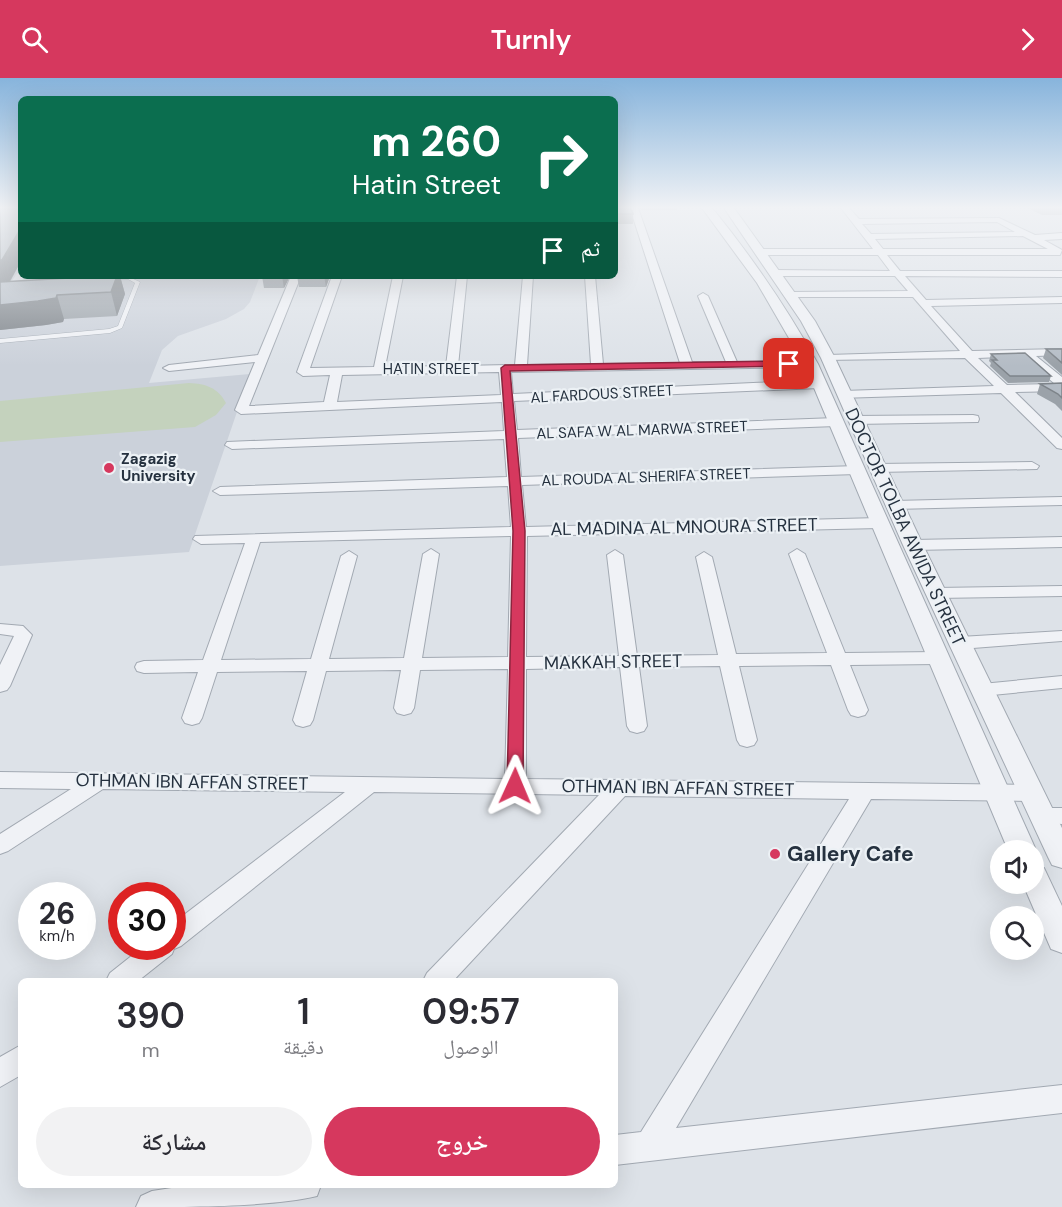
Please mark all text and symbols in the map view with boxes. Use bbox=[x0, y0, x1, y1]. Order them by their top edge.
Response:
text: Turnly bbox=[491, 22, 571, 57]
icon: search bbox=[18, 23, 51, 56]
icon: forward bbox=[1011, 23, 1044, 56]
text: 260 m bbox=[371, 114, 501, 169]
icon: right bbox=[522, 120, 600, 198]
text: Hatin Street bbox=[352, 167, 501, 202]
icon: arrive bbox=[536, 234, 569, 267]
text: ثم bbox=[581, 234, 600, 263]
pin bbox=[763, 338, 814, 389]
icon: arrive bbox=[772, 347, 805, 380]
street label: HATIN STREET bbox=[383, 359, 479, 379]
street label: AL FARDOUS STREET bbox=[530, 380, 674, 408]
street label: DOCTOR TOLBA AWIDA STREET bbox=[839, 404, 971, 650]
street label: AL SAFA W AL MARWA STREET bbox=[536, 416, 748, 444]
place label: Zagazig University bbox=[121, 449, 196, 486]
marker: Zagazig University bbox=[102, 461, 116, 475]
street label: AL ROUDA AL SHERIFA STREET bbox=[541, 463, 751, 491]
street label: AL MADINA AL MNOURA STREET bbox=[550, 513, 818, 541]
street label: MAKKAH STREET bbox=[544, 649, 682, 675]
position arrow bbox=[483, 754, 547, 818]
street label: OTHMAN IBN AFFAN STREET bbox=[75, 768, 309, 796]
street label: OTHMAN IBN AFFAN STREET bbox=[561, 774, 795, 802]
place label: Gallery Cafe bbox=[787, 840, 914, 868]
map controls bbox=[990, 840, 1044, 960]
button: sound bbox=[990, 840, 1044, 894]
marker: Gallery Cafe bbox=[768, 847, 782, 861]
speed limit sign: 30 bbox=[108, 882, 186, 960]
text: 26 bbox=[39, 894, 75, 933]
button: search bbox=[990, 906, 1044, 960]
text: km/h bbox=[39, 926, 75, 946]
text: 1 bbox=[297, 988, 310, 1035]
text: 09:57 bbox=[422, 988, 520, 1035]
text: 390 bbox=[116, 992, 185, 1039]
text: دقيقة bbox=[283, 1034, 324, 1060]
text: الوصول bbox=[443, 1034, 499, 1060]
text: m bbox=[142, 1037, 159, 1063]
button: مشاركة bbox=[36, 1107, 312, 1176]
button: خروج bbox=[324, 1107, 600, 1176]

